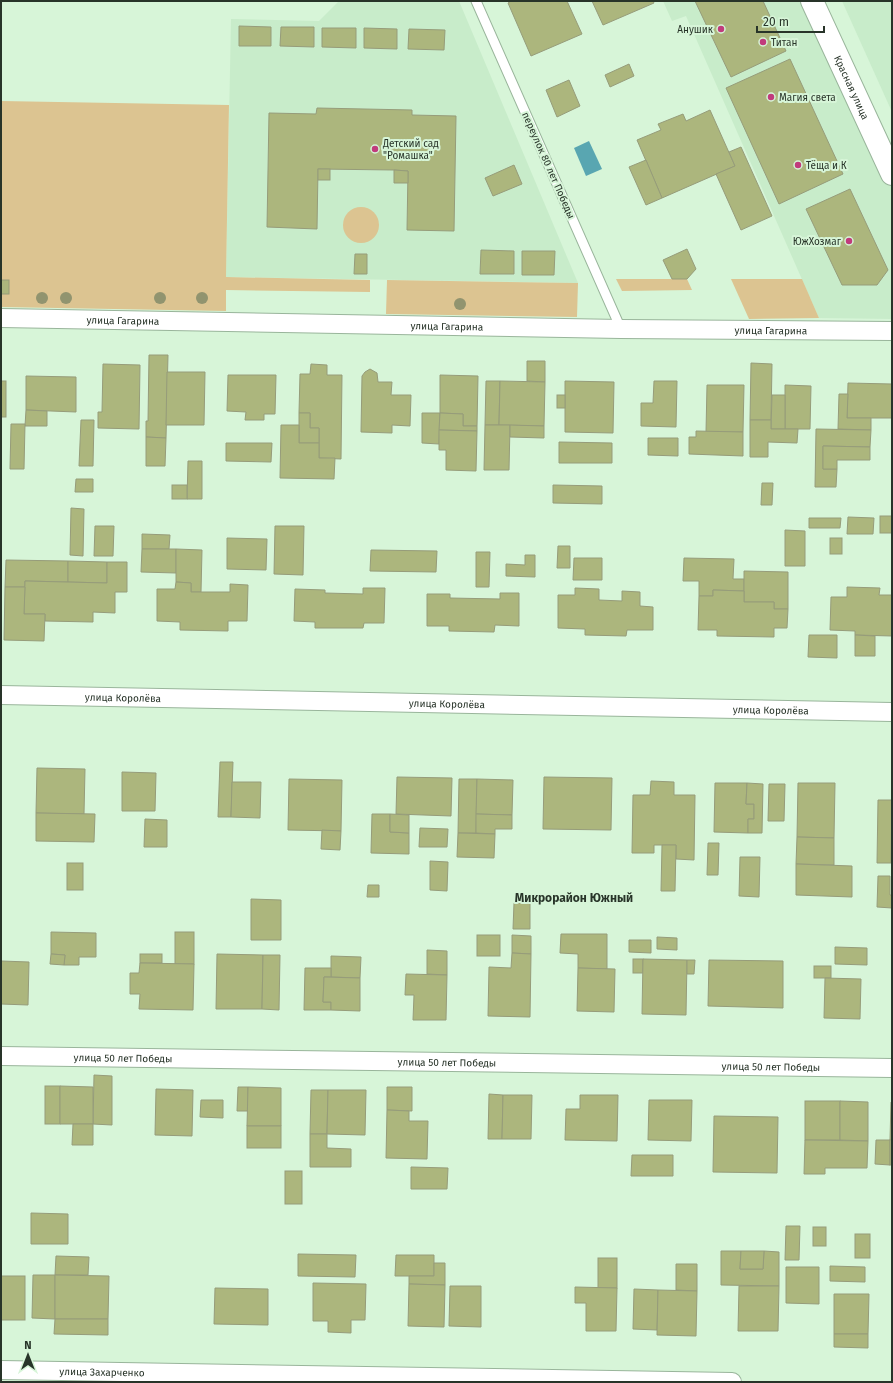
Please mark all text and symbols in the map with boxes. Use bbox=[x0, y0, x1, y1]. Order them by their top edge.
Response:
scale bar bbox=[757, 8, 824, 34]
text: 20 m bbox=[763, 15, 789, 29]
place label: Анушик bbox=[677, 24, 714, 36]
marker: Анушик bbox=[716, 24, 726, 34]
marker: Титан bbox=[758, 37, 768, 47]
place label: Титан bbox=[771, 37, 797, 49]
street label: Красная улица bbox=[831, 54, 871, 122]
marker: Магия света bbox=[766, 92, 776, 102]
place label: Магия света bbox=[779, 92, 836, 104]
street label: переулок 80 лет Победы bbox=[519, 110, 577, 221]
place label: Детский сад "Ромашка" bbox=[382, 138, 439, 162]
marker: Детский сад "Ромашка" bbox=[370, 144, 380, 154]
place label: Тёща и К bbox=[806, 159, 847, 172]
marker: Тёща и К bbox=[793, 160, 803, 170]
place label: ЮжХозмаг bbox=[793, 236, 842, 248]
marker: ЮжХозмаг bbox=[844, 236, 854, 246]
street label: улица Гагарина bbox=[86, 315, 159, 328]
street label: улица Гагарина bbox=[410, 320, 483, 334]
street label: улица Гагарина bbox=[734, 325, 807, 337]
street label: улица Королёва bbox=[85, 692, 161, 705]
street label: улица Королёва bbox=[409, 698, 485, 711]
street label: улица Королёва bbox=[733, 704, 809, 717]
district label: Микрорайон Южный bbox=[515, 891, 633, 905]
street label: улица 50 лет Победы bbox=[74, 1052, 172, 1065]
street label: улица 50 лет Победы bbox=[398, 1056, 496, 1070]
street label: улица 50 лет Победы bbox=[722, 1061, 820, 1074]
north arrow bbox=[8, 1335, 48, 1375]
text: N bbox=[24, 1339, 32, 1352]
street label: улица Захарченко bbox=[59, 1366, 145, 1379]

